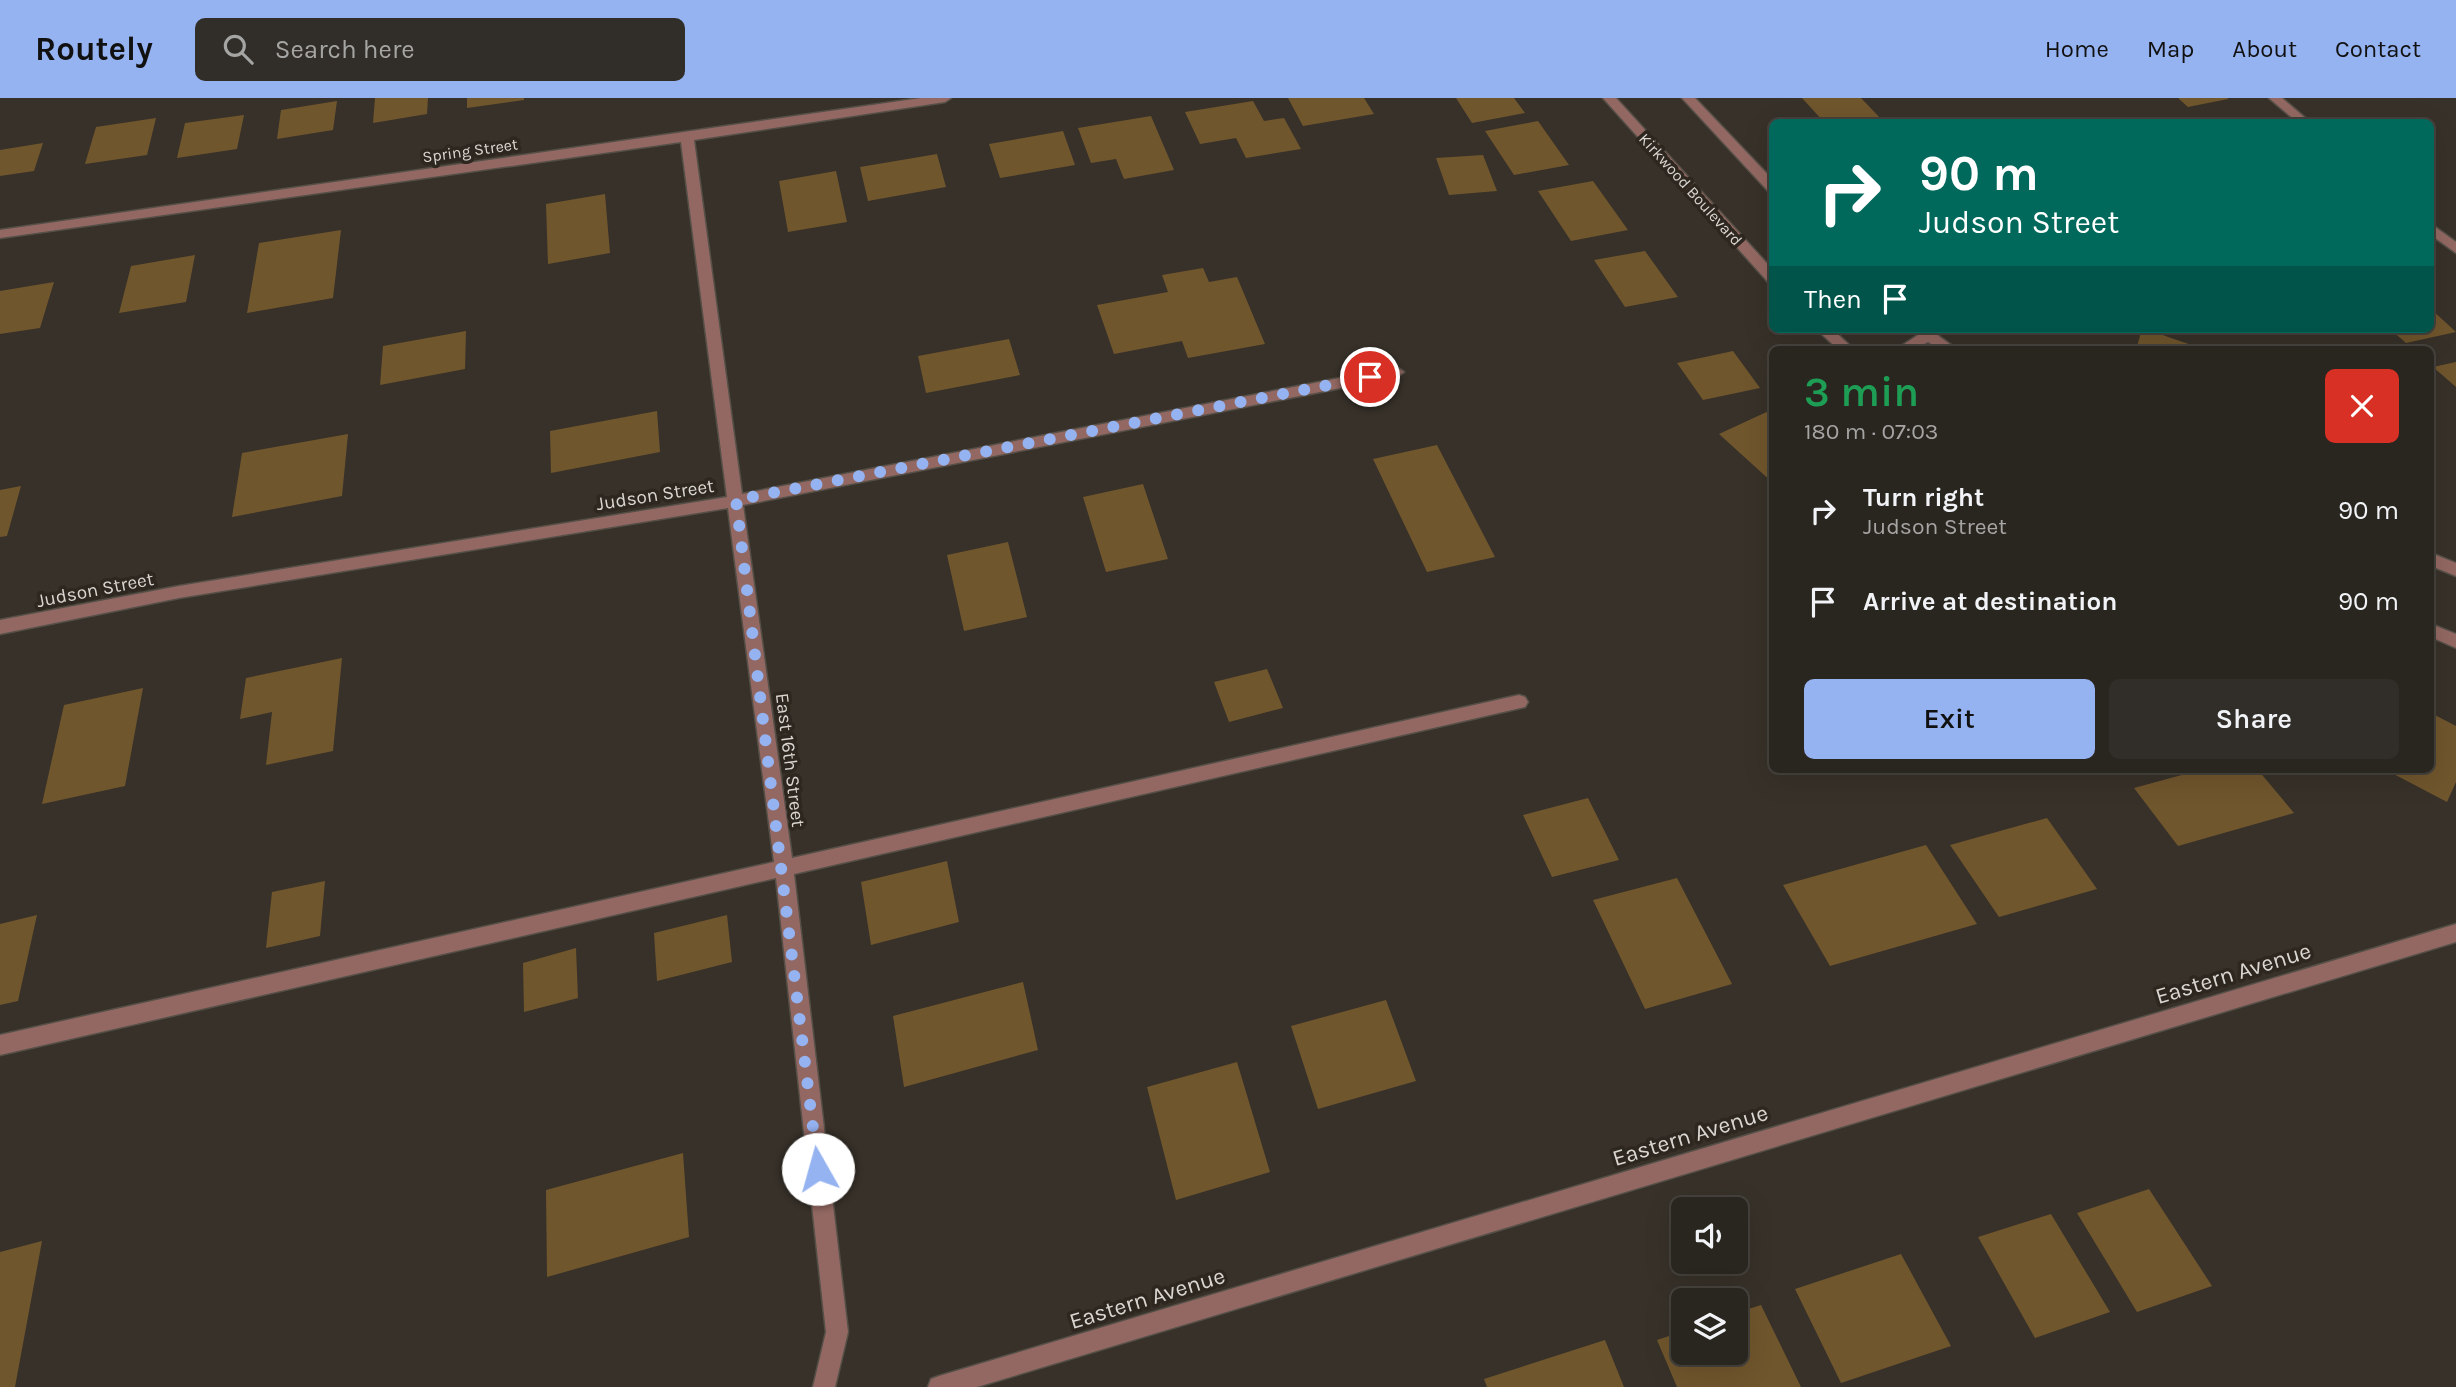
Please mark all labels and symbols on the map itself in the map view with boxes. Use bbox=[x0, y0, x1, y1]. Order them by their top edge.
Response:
street label: Kirkwood Boulevard bbox=[1635, 129, 1746, 250]
street label: Spring Street bbox=[421, 134, 519, 167]
pin bbox=[1340, 347, 1400, 407]
street label: Judson Street bbox=[595, 475, 716, 515]
street label: Judson Street bbox=[35, 568, 156, 612]
street label: East 16th Street bbox=[771, 692, 809, 829]
street label: Eastern Avenue bbox=[2152, 937, 2314, 1010]
street label: Eastern Avenue bbox=[1609, 1099, 1771, 1172]
position arrow bbox=[781, 1132, 855, 1206]
street label: Eastern Avenue bbox=[1066, 1262, 1228, 1335]

